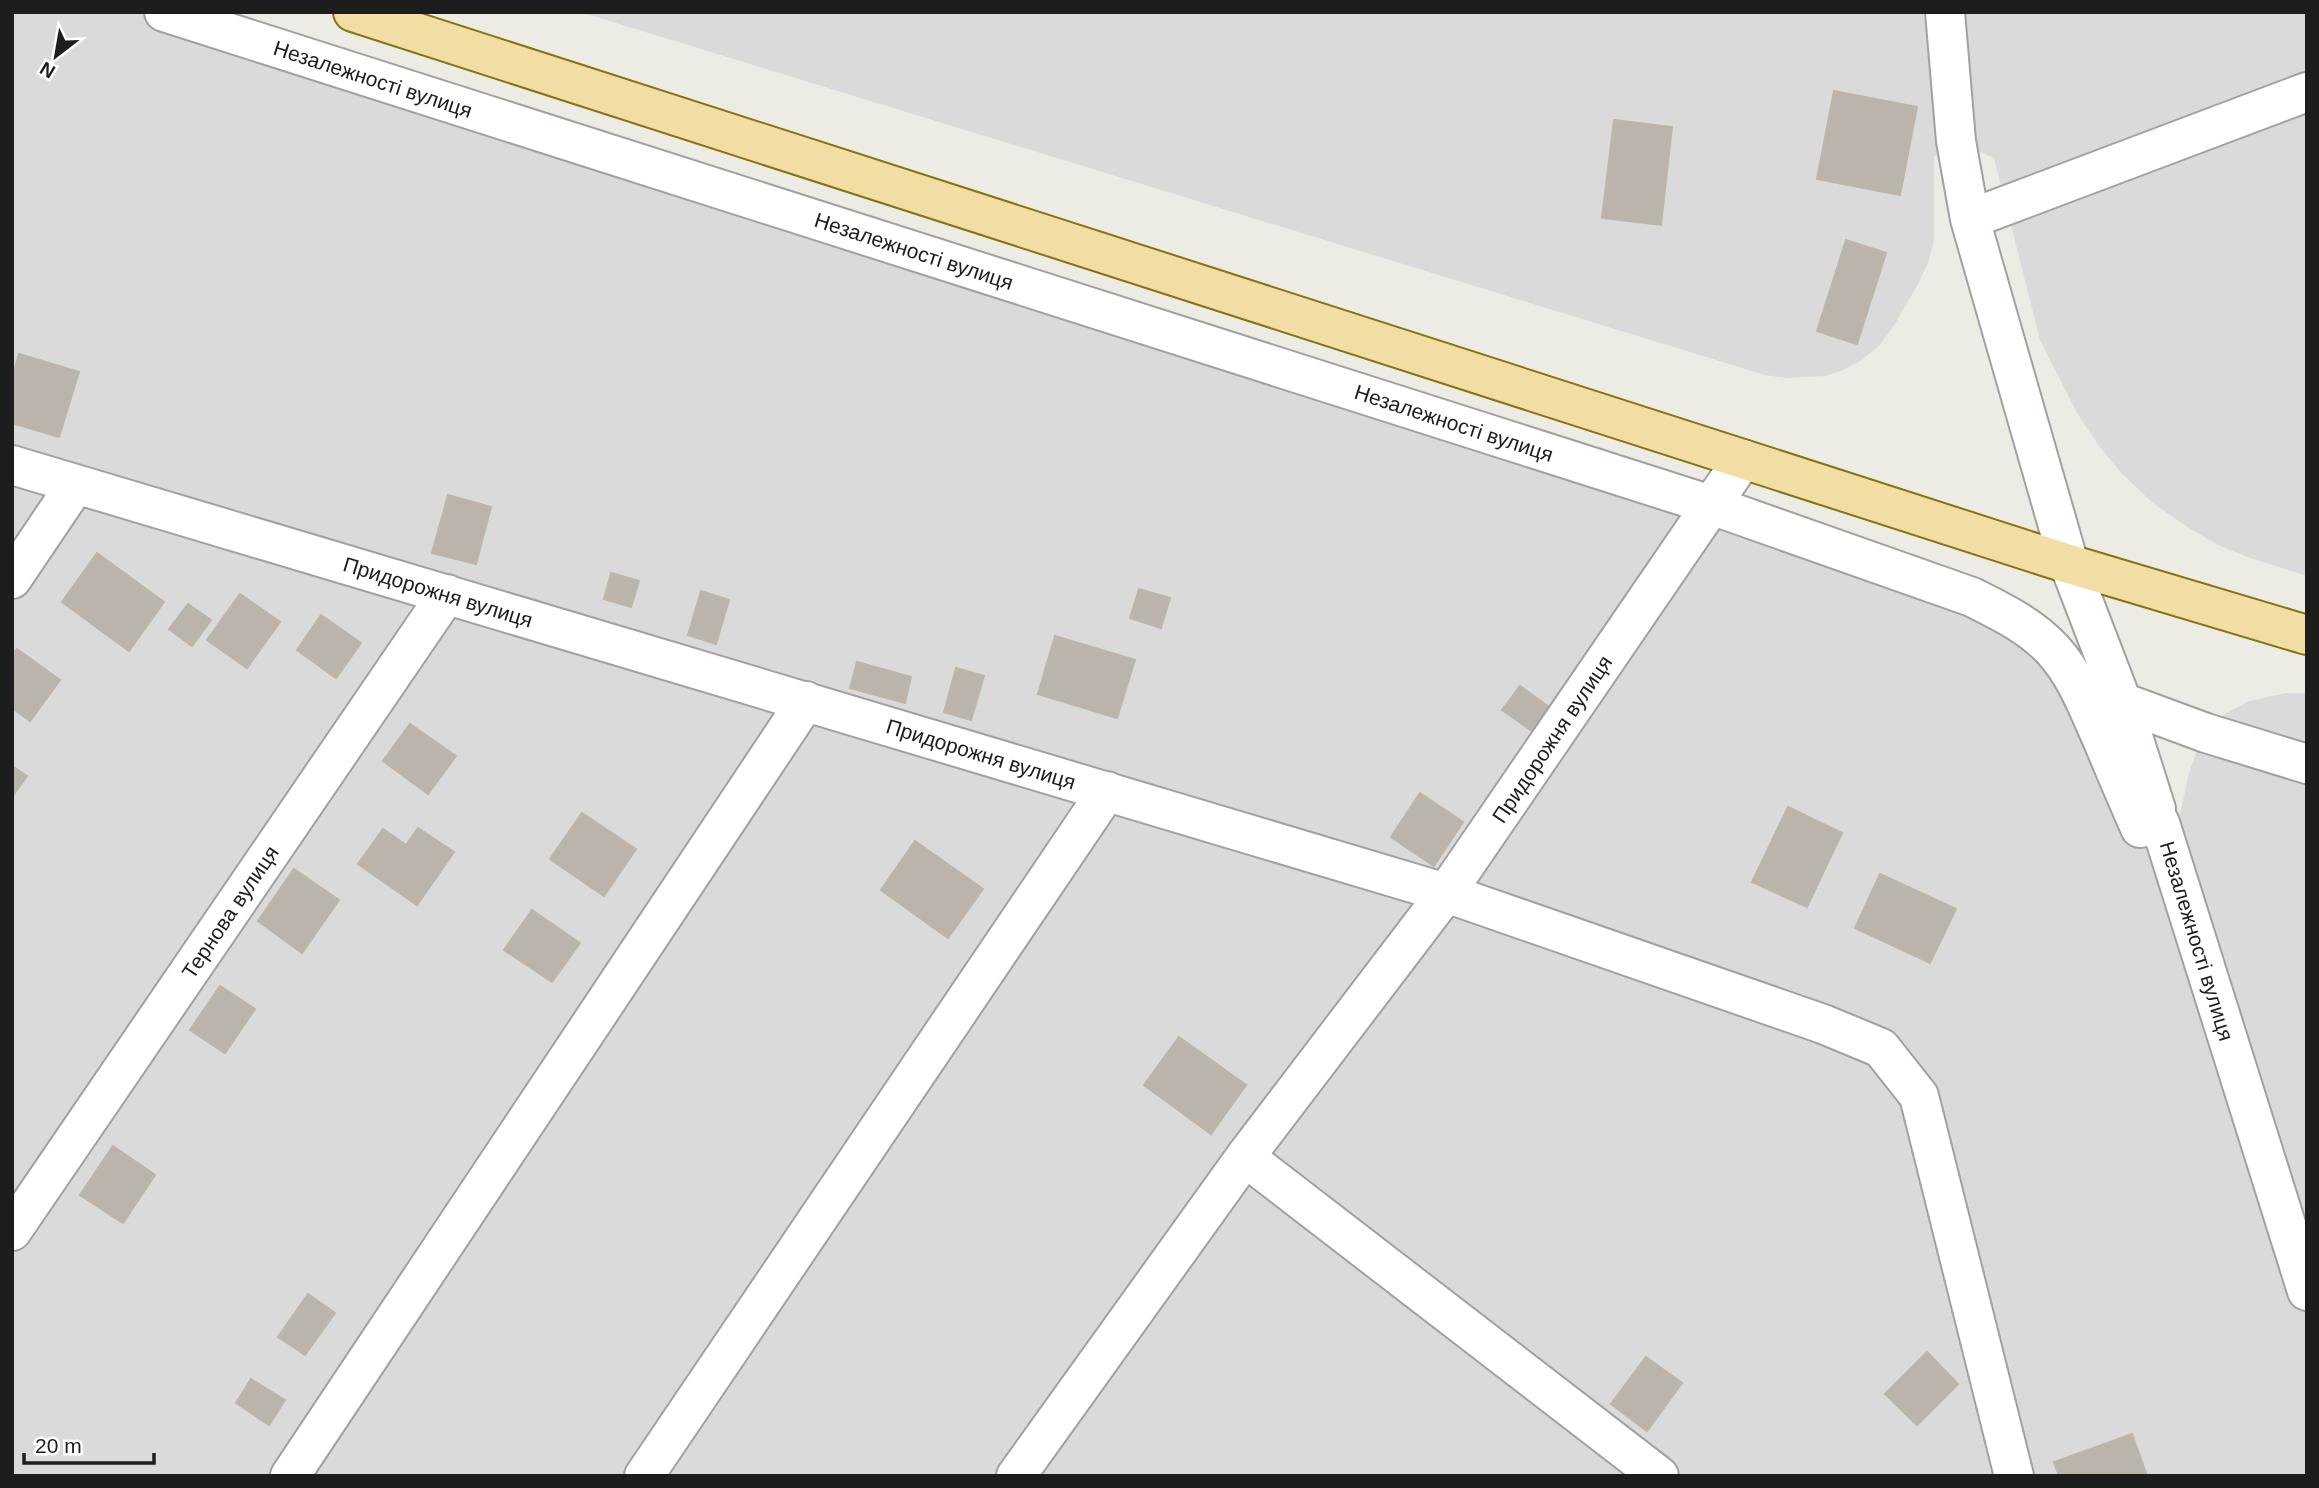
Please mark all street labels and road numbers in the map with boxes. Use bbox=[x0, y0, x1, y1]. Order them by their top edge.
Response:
street label: Незалежності вулиця bbox=[271, 36, 475, 122]
street label: Незалежності вулиця bbox=[812, 208, 1016, 294]
street label: Незалежності вулиця bbox=[1352, 380, 1556, 466]
street label: Придорожня вулиця bbox=[341, 552, 535, 632]
street label: Придорожня вулиця bbox=[1488, 651, 1616, 827]
street label: Придорожня вулиця bbox=[884, 714, 1078, 794]
street label: Незалежності вулиця bbox=[2156, 838, 2238, 1044]
street label: Тернова вулиця bbox=[177, 841, 283, 983]

